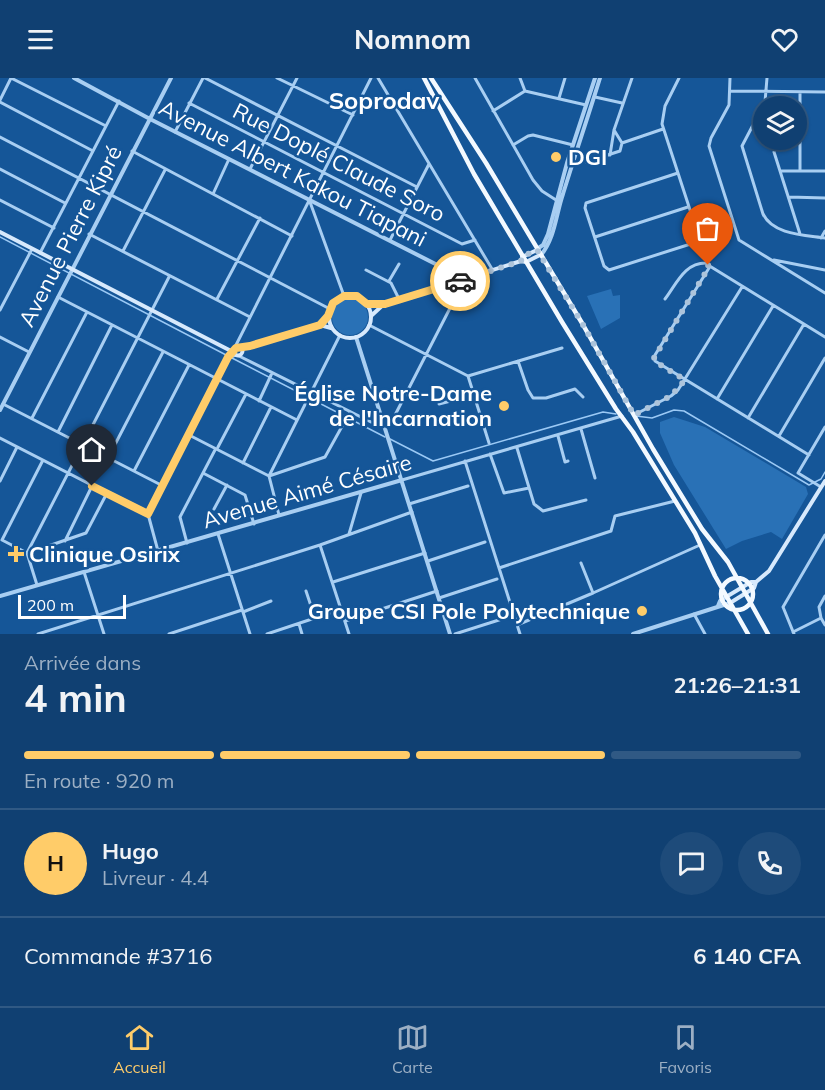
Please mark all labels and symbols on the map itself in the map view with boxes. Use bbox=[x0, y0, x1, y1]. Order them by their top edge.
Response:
district label: Soprodav bbox=[329, 85, 440, 115]
street label: Avenue Albert Kakou Tiapani bbox=[155, 93, 431, 253]
street label: Rue Doplé Claude Soro bbox=[228, 96, 450, 228]
street label: Avenue Pierre Kipré bbox=[12, 141, 128, 331]
place label: DGI bbox=[568, 143, 607, 171]
marker: DGI bbox=[549, 150, 563, 164]
pin bbox=[682, 203, 733, 265]
courier bbox=[430, 251, 490, 311]
place label: Église Notre-Dame de l'Incarnation bbox=[294, 379, 492, 432]
marker: Église Notre-Dame de l'Incarnation bbox=[497, 399, 511, 413]
pin bbox=[66, 424, 117, 486]
street label: Avenue Aimé Césaire bbox=[199, 448, 415, 534]
place label: Clinique Osirix bbox=[29, 540, 181, 568]
marker: Clinique Osirix bbox=[7, 545, 25, 563]
scale bar bbox=[18, 592, 126, 620]
place label: Groupe CSI Pole Polytechnique bbox=[308, 597, 630, 625]
marker: Groupe CSI Pole Polytechnique bbox=[635, 604, 649, 618]

